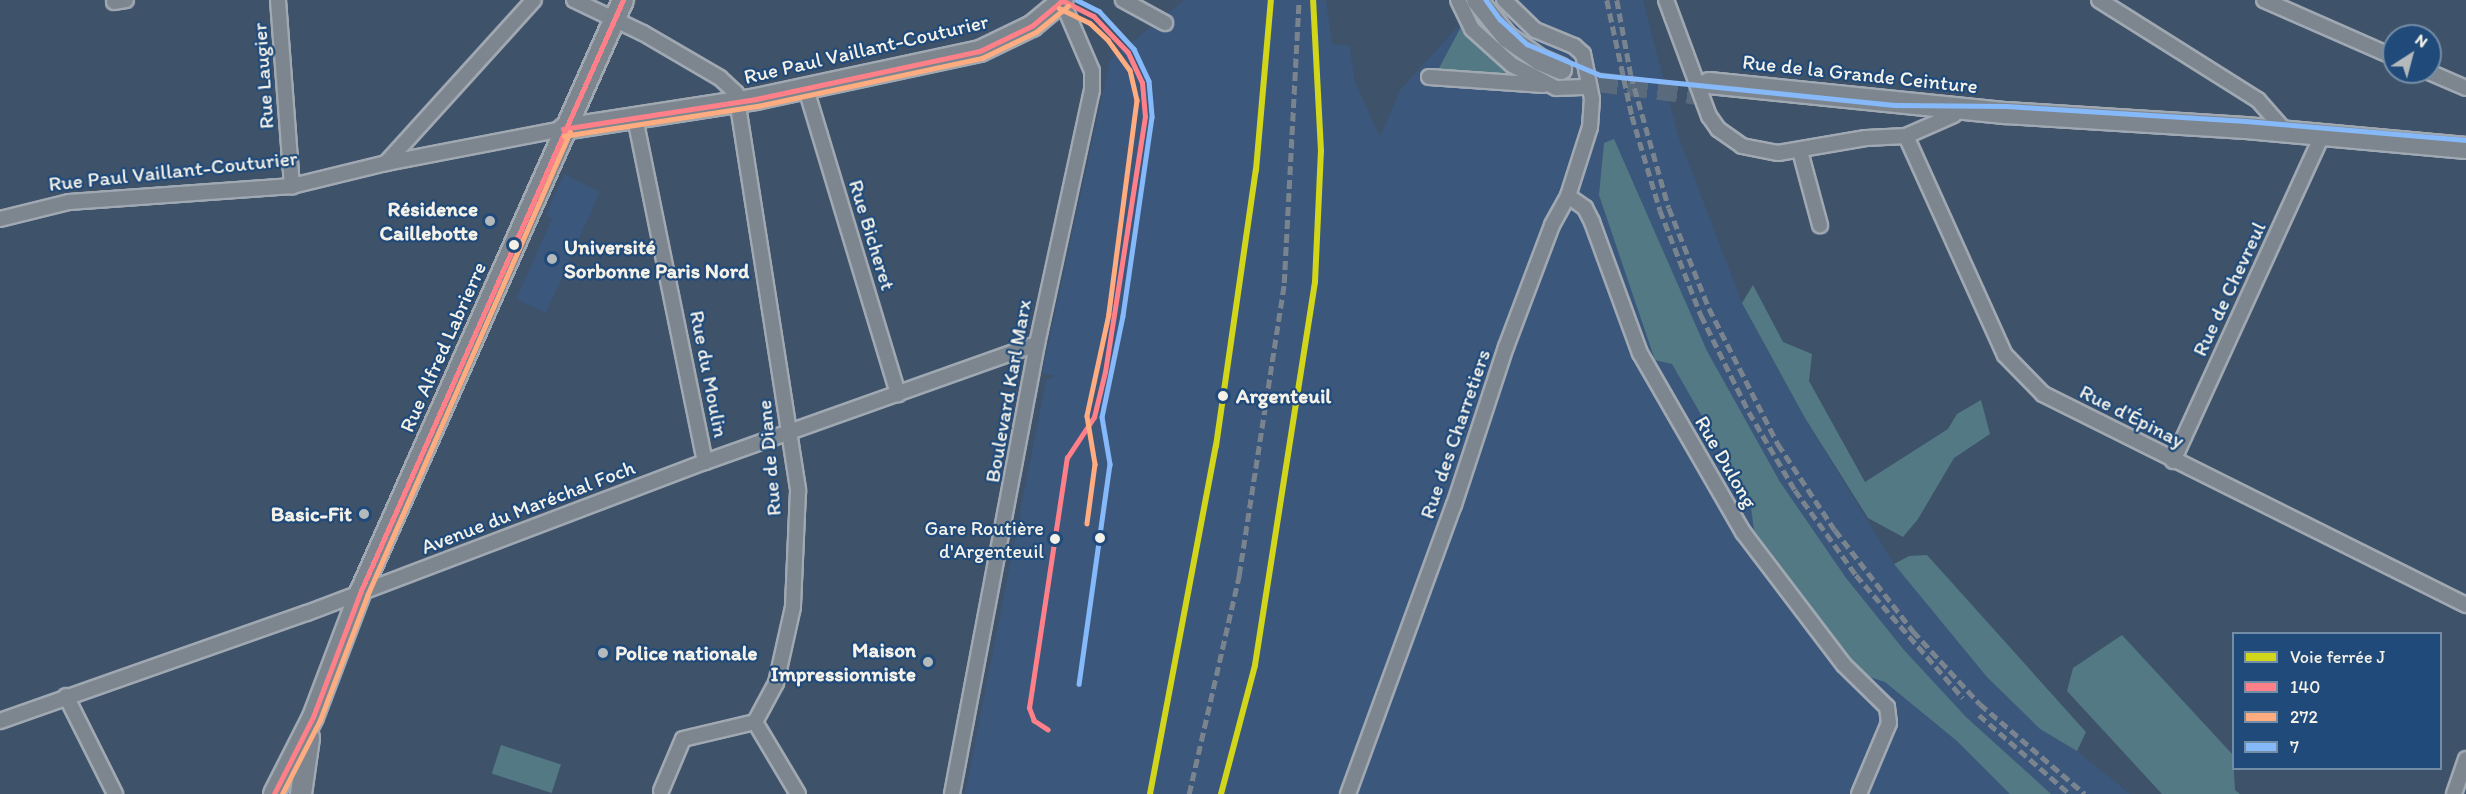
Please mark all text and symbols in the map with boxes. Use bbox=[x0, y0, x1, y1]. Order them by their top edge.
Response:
street label: Rue Paul Vaillant-Couturier bbox=[742, 9, 990, 89]
street label: Rue Laugier bbox=[247, 22, 279, 130]
north arrow bbox=[2382, 24, 2442, 84]
text: N bbox=[2412, 30, 2432, 52]
street label: Rue de la Grande Ceinture bbox=[1741, 49, 1979, 99]
street label: Rue Paul Vaillant-Couturier bbox=[48, 145, 298, 197]
street label: Rue Bicheret bbox=[843, 176, 901, 294]
place label: Résidence Caillebotte bbox=[380, 196, 478, 246]
marker: Résidence Caillebotte bbox=[483, 214, 497, 228]
street label: Rue de Chevreul bbox=[2187, 218, 2271, 360]
place label: Université Sorbonne Paris Nord bbox=[564, 234, 750, 284]
unlabelled marker bbox=[508, 239, 520, 251]
marker: Université Sorbonne Paris Nord bbox=[545, 252, 559, 266]
street label: Rue Alfred Labrierre bbox=[394, 258, 492, 436]
street label: Boulevard Karl Marx bbox=[979, 297, 1037, 485]
street label: Rue du Moulin bbox=[684, 309, 734, 439]
street label: Rue des Charretiers bbox=[1414, 346, 1496, 522]
street label: Rue d'Épinay bbox=[2076, 379, 2188, 453]
place label: Argenteuil bbox=[1236, 383, 1331, 409]
marker: Argenteuil bbox=[1214, 387, 1232, 405]
street label: Rue de Diane bbox=[751, 399, 787, 517]
street label: Rue Dulong bbox=[1689, 411, 1763, 513]
street label: Avenue du Maréchal Foch bbox=[417, 455, 639, 559]
place label: Basic-Fit bbox=[271, 501, 352, 527]
marker: Basic-Fit bbox=[357, 507, 371, 521]
place label: Gare Routière d'Argenteuil bbox=[926, 516, 1044, 563]
unlabelled marker bbox=[1094, 532, 1106, 544]
marker: Gare Routière d'Argenteuil bbox=[1049, 533, 1061, 545]
legend bbox=[2232, 632, 2442, 770]
place label: Maison Impressionniste bbox=[771, 637, 916, 687]
place label: Police nationale bbox=[615, 640, 758, 666]
marker: Police nationale bbox=[596, 646, 610, 660]
text: Voie ferrée J bbox=[2290, 646, 2385, 668]
marker: Maison Impressionniste bbox=[921, 655, 935, 669]
text: 140 bbox=[2290, 676, 2320, 698]
text: 272 bbox=[2290, 706, 2318, 728]
text: 7 bbox=[2290, 736, 2299, 758]

